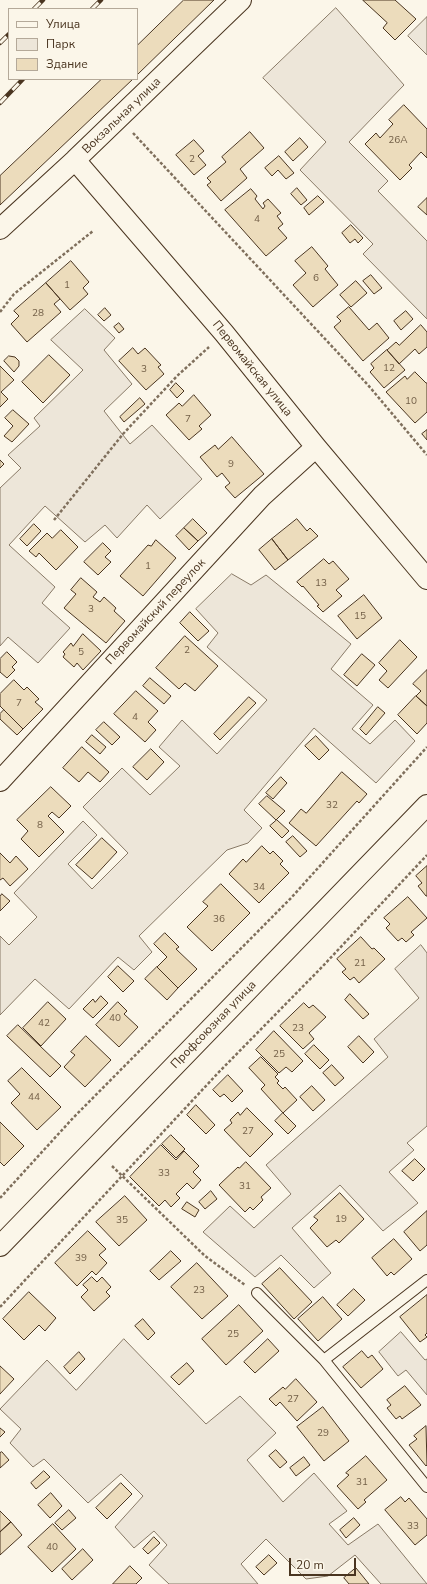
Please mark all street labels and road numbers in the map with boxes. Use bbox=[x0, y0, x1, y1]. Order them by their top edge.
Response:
street label: Вокзальная улица bbox=[80, 75, 164, 157]
street label: Первомайская улица bbox=[209, 318, 295, 420]
street label: Первомайский переулок bbox=[103, 556, 209, 668]
street label: Профсоюзная улица bbox=[168, 978, 260, 1072]

